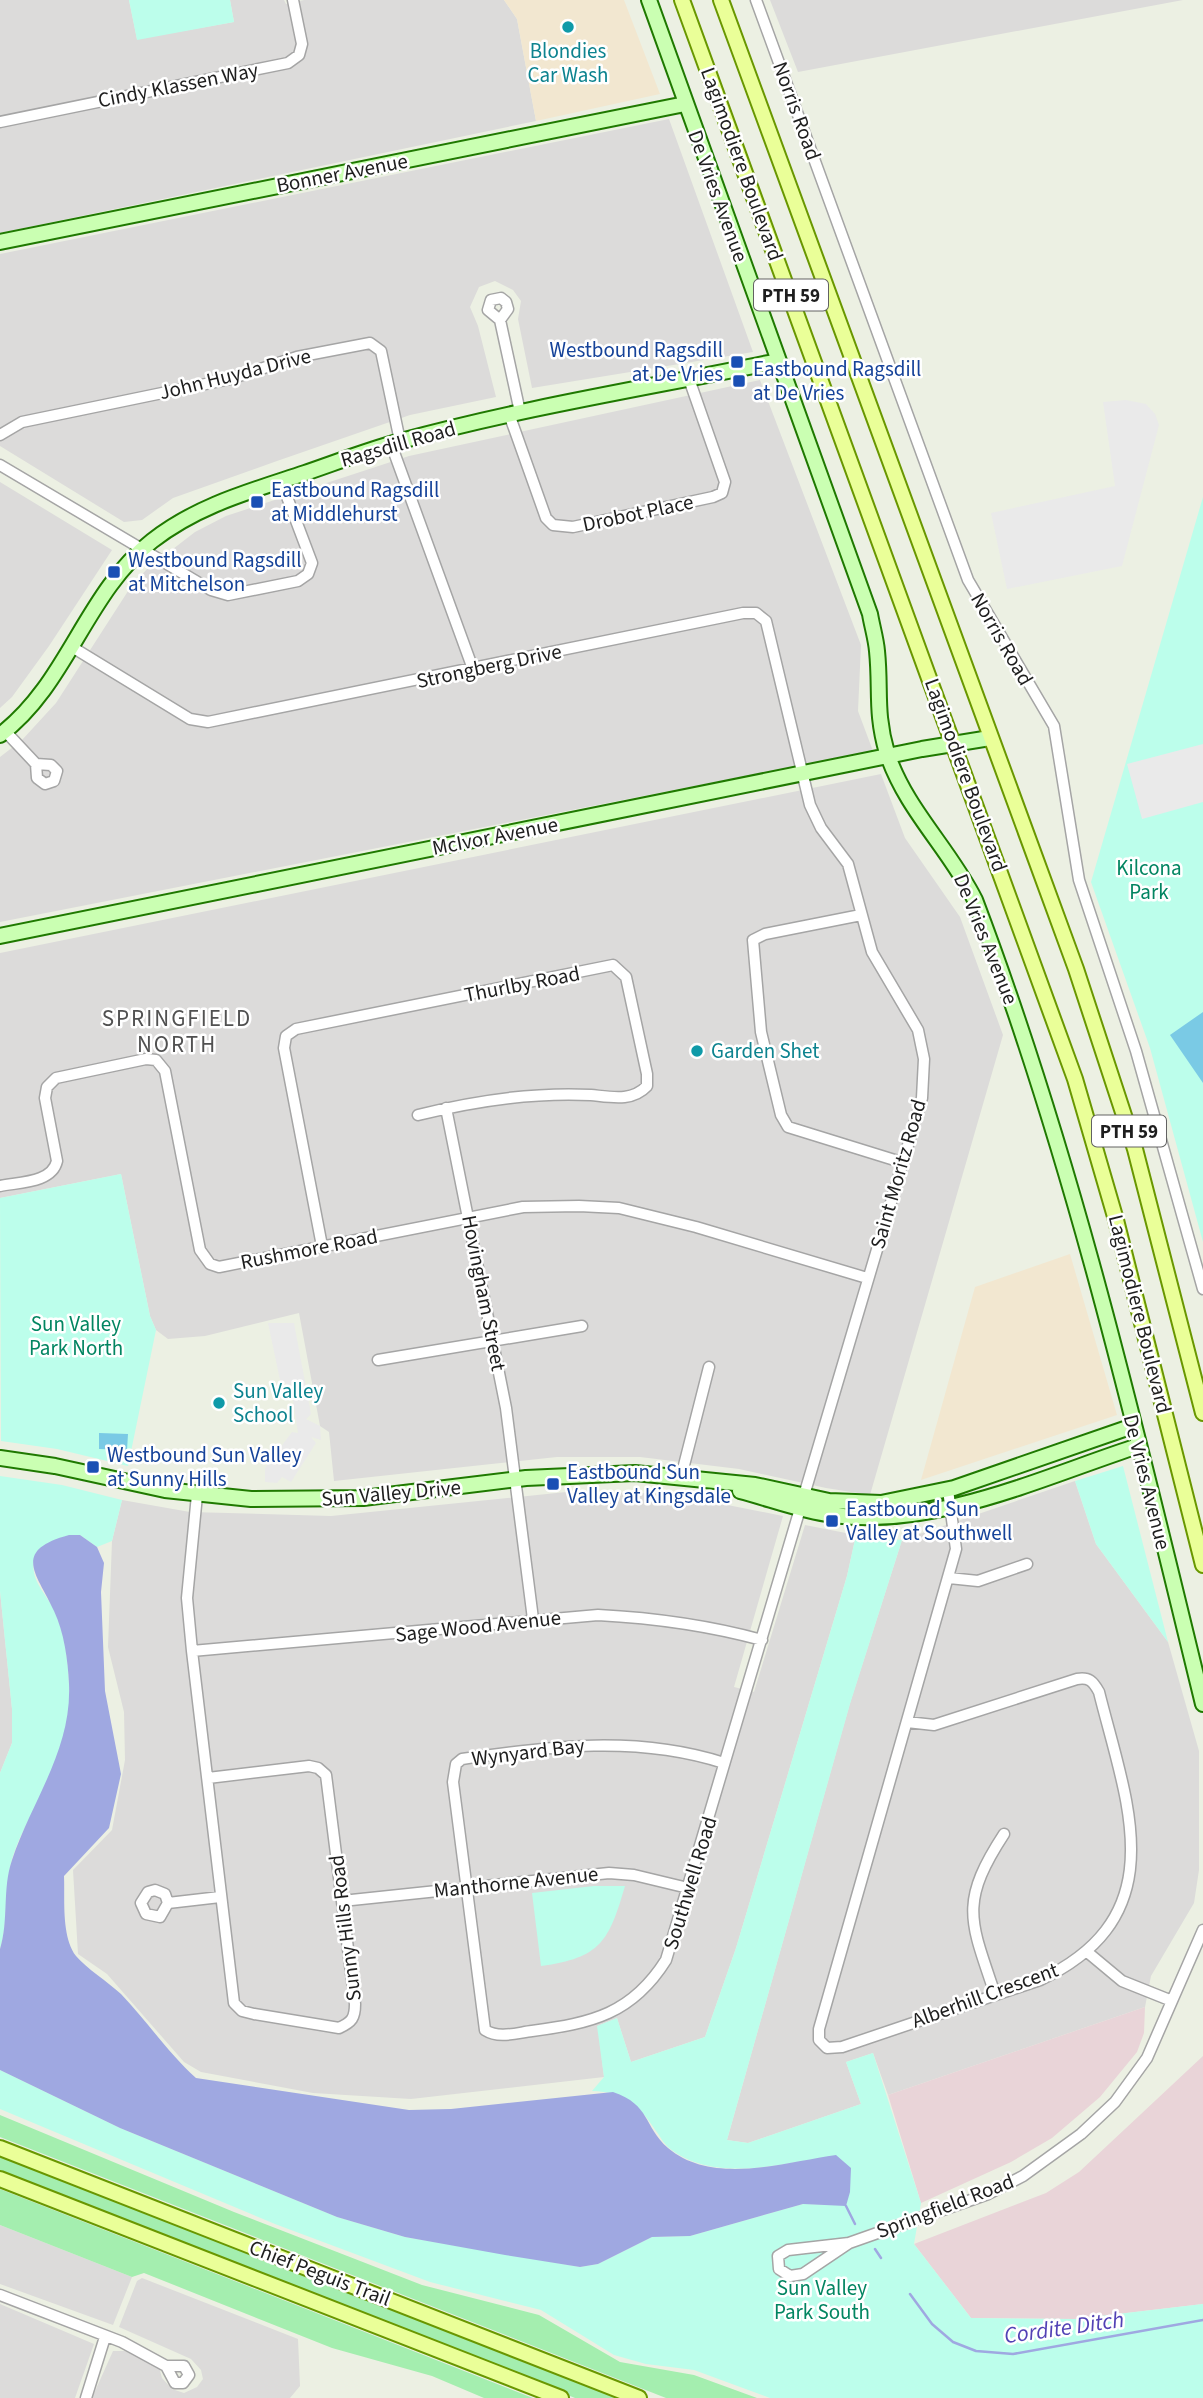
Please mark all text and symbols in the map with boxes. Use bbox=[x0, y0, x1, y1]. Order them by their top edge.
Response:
marker: Blondies Car Wash bbox=[560, 19, 576, 35]
place label: Blondies Car Wash bbox=[527, 36, 609, 90]
street label: Cindy Klassen Way bbox=[95, 55, 261, 115]
street label: Norris Road bbox=[765, 58, 829, 164]
street label: Lagimodiere Boulevard bbox=[693, 63, 791, 265]
street label: De Vries Avenue bbox=[680, 126, 756, 266]
street label: Bonner Avenue bbox=[274, 146, 410, 200]
road number: PTH 59 bbox=[754, 280, 828, 310]
place label: Westbound Ragsdill at De Vries bbox=[549, 335, 723, 389]
street label: John Huyda Drive bbox=[156, 341, 314, 407]
marker: Westbound Ragsdill at De Vries bbox=[729, 354, 745, 370]
place label: Eastbound Ragsdill at De Vries bbox=[753, 354, 921, 408]
marker: Eastbound Ragsdill at De Vries bbox=[731, 373, 747, 389]
street label: Ragsdill Road bbox=[337, 413, 459, 475]
place label: Eastbound Ragsdill at Middlehurst bbox=[271, 475, 439, 529]
street label: Drobot Place bbox=[580, 487, 696, 539]
marker: Eastbound Ragsdill at Middlehurst bbox=[249, 494, 265, 510]
place label: Westbound Ragsdill at Mitchelson bbox=[128, 545, 302, 599]
marker: Westbound Ragsdill at Mitchelson bbox=[106, 564, 122, 580]
street label: Norris Road bbox=[963, 587, 1041, 691]
street label: Strongberg Drive bbox=[414, 636, 564, 696]
street label: Lagimodiere Boulevard bbox=[917, 674, 1015, 876]
street label: McIvor Avenue bbox=[429, 809, 561, 863]
park label: Kilcona Park bbox=[1116, 853, 1182, 907]
street label: De Vries Avenue bbox=[946, 869, 1026, 1009]
street label: Thurlby Road bbox=[462, 958, 582, 1010]
district label: SPRINGFIELD NORTH bbox=[102, 1002, 252, 1061]
place label: Garden Shet bbox=[711, 1036, 819, 1066]
marker: Garden Shet bbox=[689, 1043, 705, 1059]
street label: Saint Moritz Road bbox=[862, 1096, 934, 1252]
road number: PTH 59 bbox=[1092, 1116, 1166, 1147]
street label: Lagimodiere Boulevard bbox=[1101, 1211, 1179, 1417]
street label: Hovingham Street bbox=[454, 1212, 514, 1374]
street label: Rushmore Road bbox=[238, 1221, 380, 1277]
park label: Sun Valley Park North bbox=[29, 1309, 123, 1363]
place label: Sun Valley School bbox=[233, 1376, 323, 1430]
marker: Sun Valley School bbox=[211, 1395, 227, 1411]
street label: De Vries Avenue bbox=[1116, 1411, 1178, 1553]
place label: Westbound Sun Valley at Sunny Hills bbox=[107, 1440, 302, 1494]
place label: Eastbound Sun Valley at Kingsdale bbox=[567, 1457, 731, 1511]
marker: Westbound Sun Valley at Sunny Hills bbox=[85, 1459, 101, 1475]
street label: Sun Valley Drive bbox=[320, 1472, 462, 1514]
marker: Eastbound Sun Valley at Kingsdale bbox=[545, 1476, 561, 1492]
place label: Eastbound Sun Valley at Southwell bbox=[846, 1494, 1012, 1548]
marker: Eastbound Sun Valley at Southwell bbox=[824, 1513, 840, 1529]
street label: Sage Wood Avenue bbox=[394, 1602, 562, 1650]
street label: Wynyard Bay bbox=[470, 1730, 586, 1774]
street label: Southwell Road bbox=[655, 1813, 725, 1953]
street label: Sunny Hills Road bbox=[321, 1853, 369, 2003]
street label: Manthorne Avenue bbox=[432, 1858, 600, 1906]
street label: Alberhill Crescent bbox=[908, 1955, 1062, 2035]
street label: Springfield Road bbox=[872, 2166, 1018, 2246]
street label: Chief Peguis Trail bbox=[245, 2232, 395, 2314]
park label: Sun Valley Park South bbox=[774, 2273, 870, 2327]
water label: Cordite Ditch bbox=[1002, 2303, 1126, 2352]

